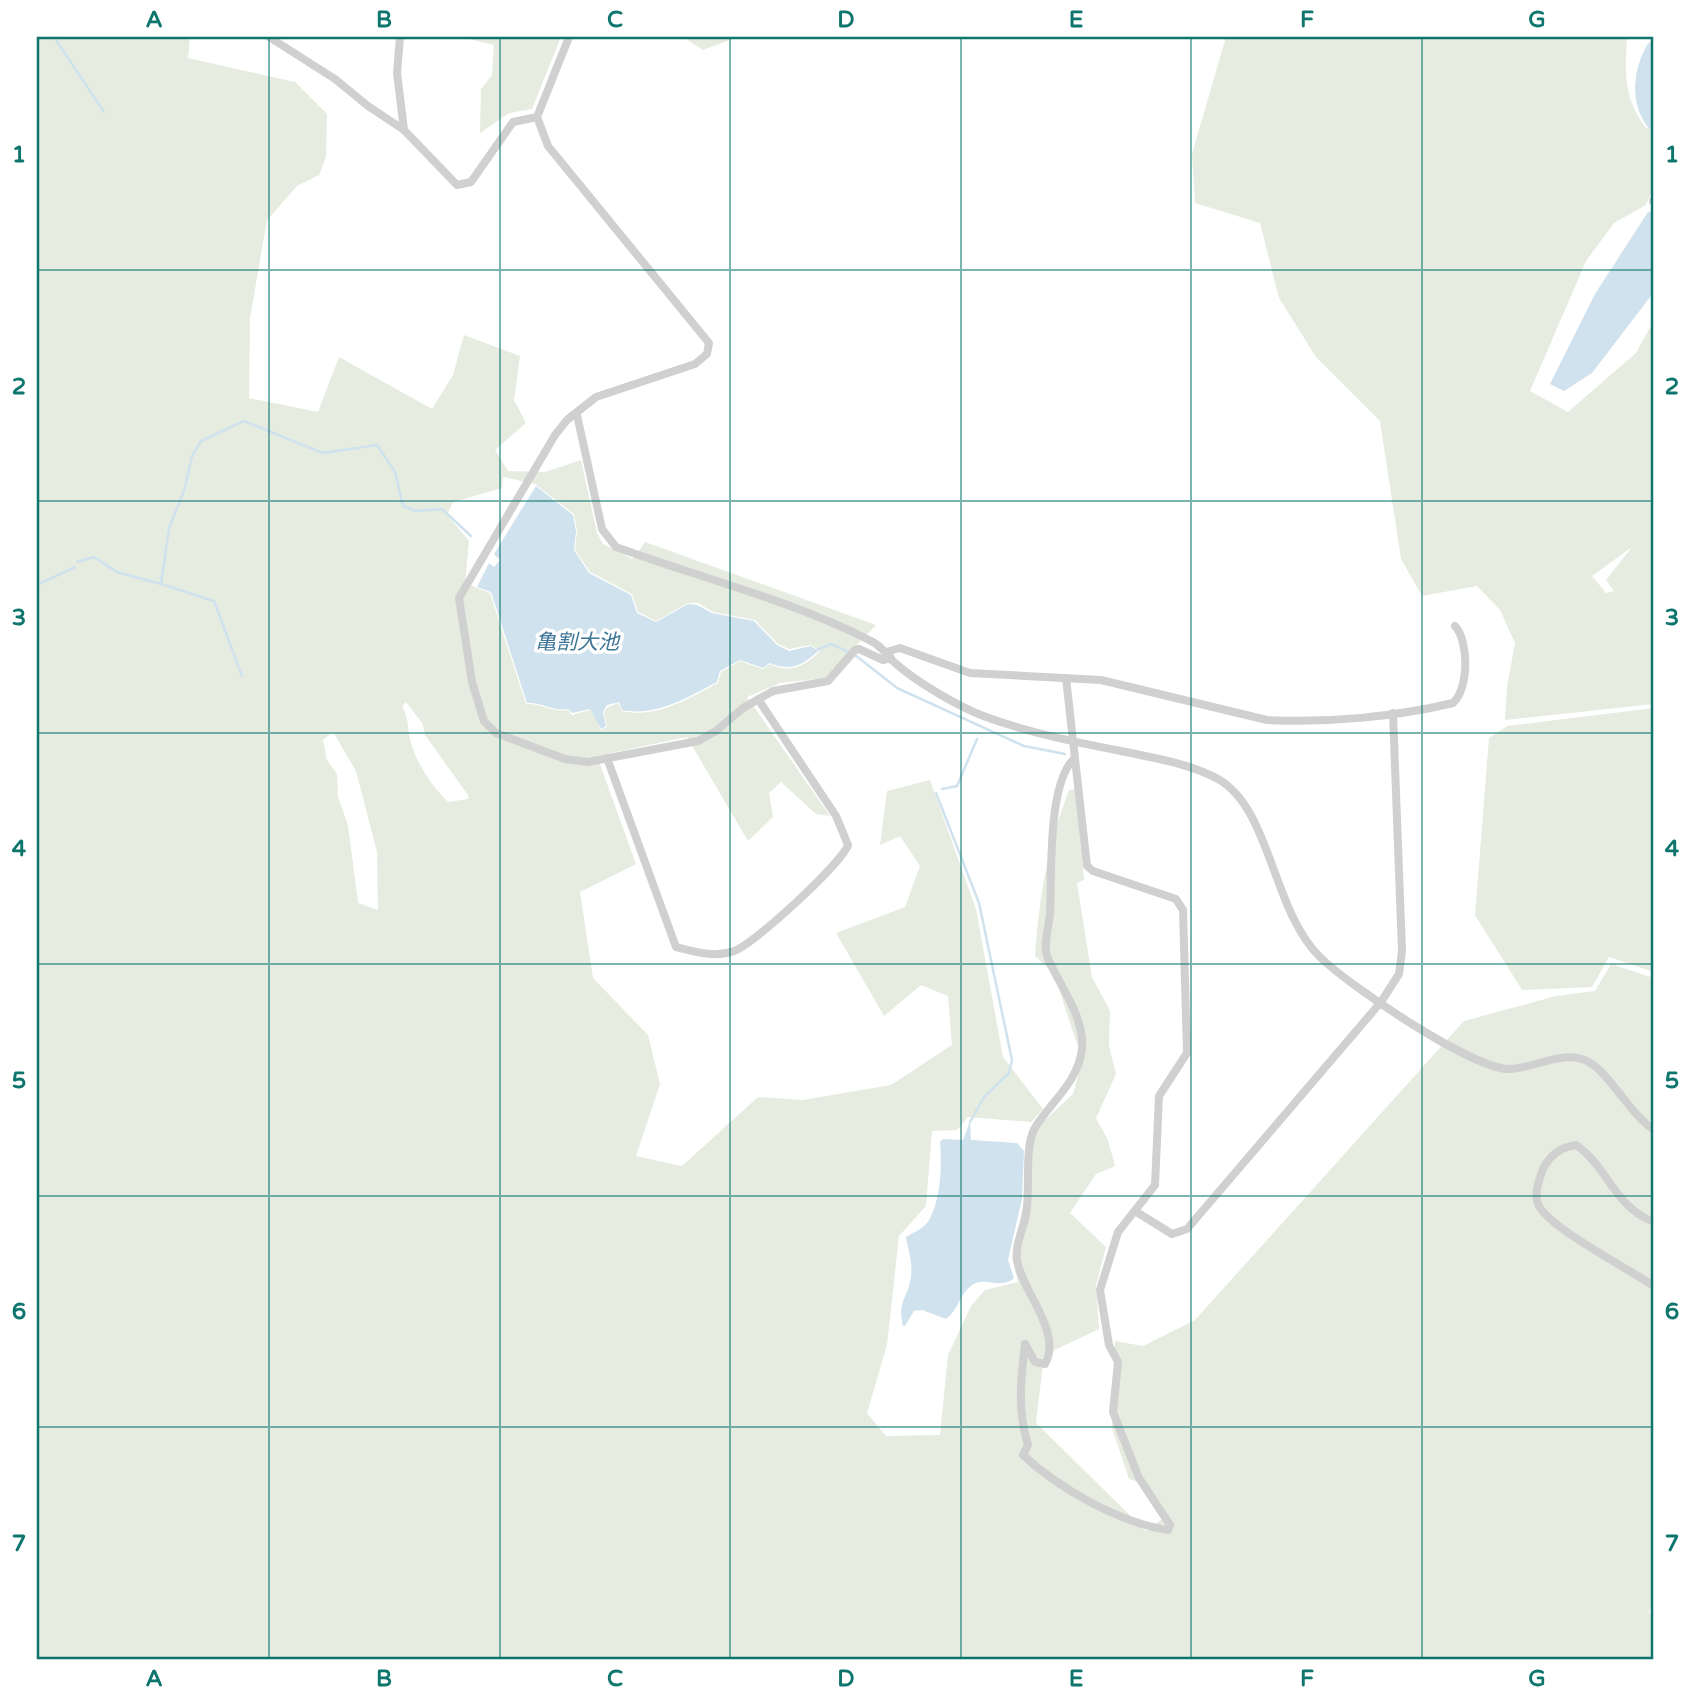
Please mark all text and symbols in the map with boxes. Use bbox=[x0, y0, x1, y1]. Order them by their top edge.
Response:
text: A bbox=[145, 6, 163, 34]
text: B bbox=[376, 6, 392, 34]
text: C bbox=[607, 6, 623, 34]
text: D bbox=[837, 6, 855, 34]
text: E bbox=[1069, 6, 1083, 34]
text: F bbox=[1300, 6, 1314, 34]
text: G bbox=[1528, 6, 1546, 34]
text: 1 bbox=[12, 141, 26, 169]
text: 1 bbox=[1665, 141, 1679, 169]
text: 2 bbox=[12, 373, 26, 401]
text: 2 bbox=[1665, 373, 1679, 401]
text: 3 bbox=[12, 604, 26, 632]
text: 3 bbox=[1665, 604, 1679, 632]
water label: 亀割大池 bbox=[535, 630, 621, 655]
text: 4 bbox=[12, 835, 27, 863]
text: 4 bbox=[1665, 835, 1680, 863]
text: 5 bbox=[12, 1067, 26, 1095]
text: 5 bbox=[1665, 1067, 1679, 1095]
text: 6 bbox=[12, 1298, 26, 1326]
text: 6 bbox=[1665, 1298, 1679, 1326]
text: 7 bbox=[12, 1530, 26, 1558]
text: 7 bbox=[1665, 1530, 1679, 1558]
text: A bbox=[145, 1665, 163, 1693]
text: B bbox=[376, 1665, 392, 1693]
text: C bbox=[607, 1665, 623, 1693]
text: D bbox=[837, 1665, 855, 1693]
text: E bbox=[1069, 1665, 1083, 1693]
text: F bbox=[1300, 1665, 1314, 1693]
text: G bbox=[1528, 1665, 1546, 1693]

